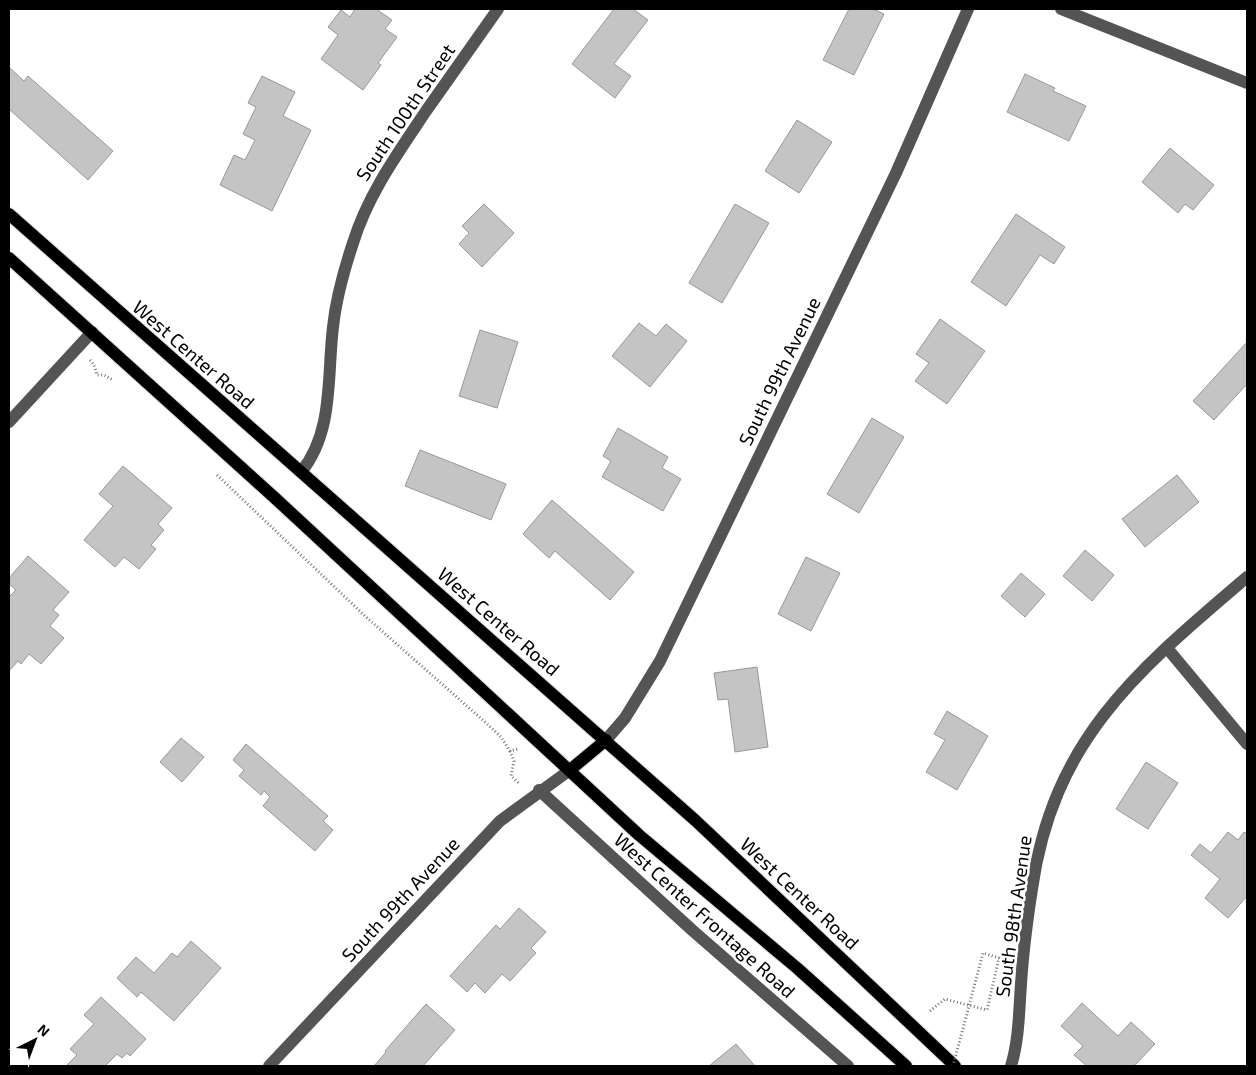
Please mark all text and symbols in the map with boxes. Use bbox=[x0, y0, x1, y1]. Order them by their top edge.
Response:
street label: South 100th Street bbox=[351, 39, 459, 185]
street label: South 99th Avenue bbox=[733, 293, 825, 449]
street label: West Center Road bbox=[128, 295, 260, 413]
street label: West Center Road bbox=[433, 562, 565, 680]
street label: West Center Frontage Road bbox=[610, 828, 800, 1002]
street label: South 99th Avenue bbox=[336, 832, 464, 966]
street label: West Center Road bbox=[736, 832, 864, 954]
street label: South 98th Avenue bbox=[990, 834, 1036, 998]
north arrow bbox=[10, 1015, 60, 1065]
text: N bbox=[35, 1020, 53, 1040]

